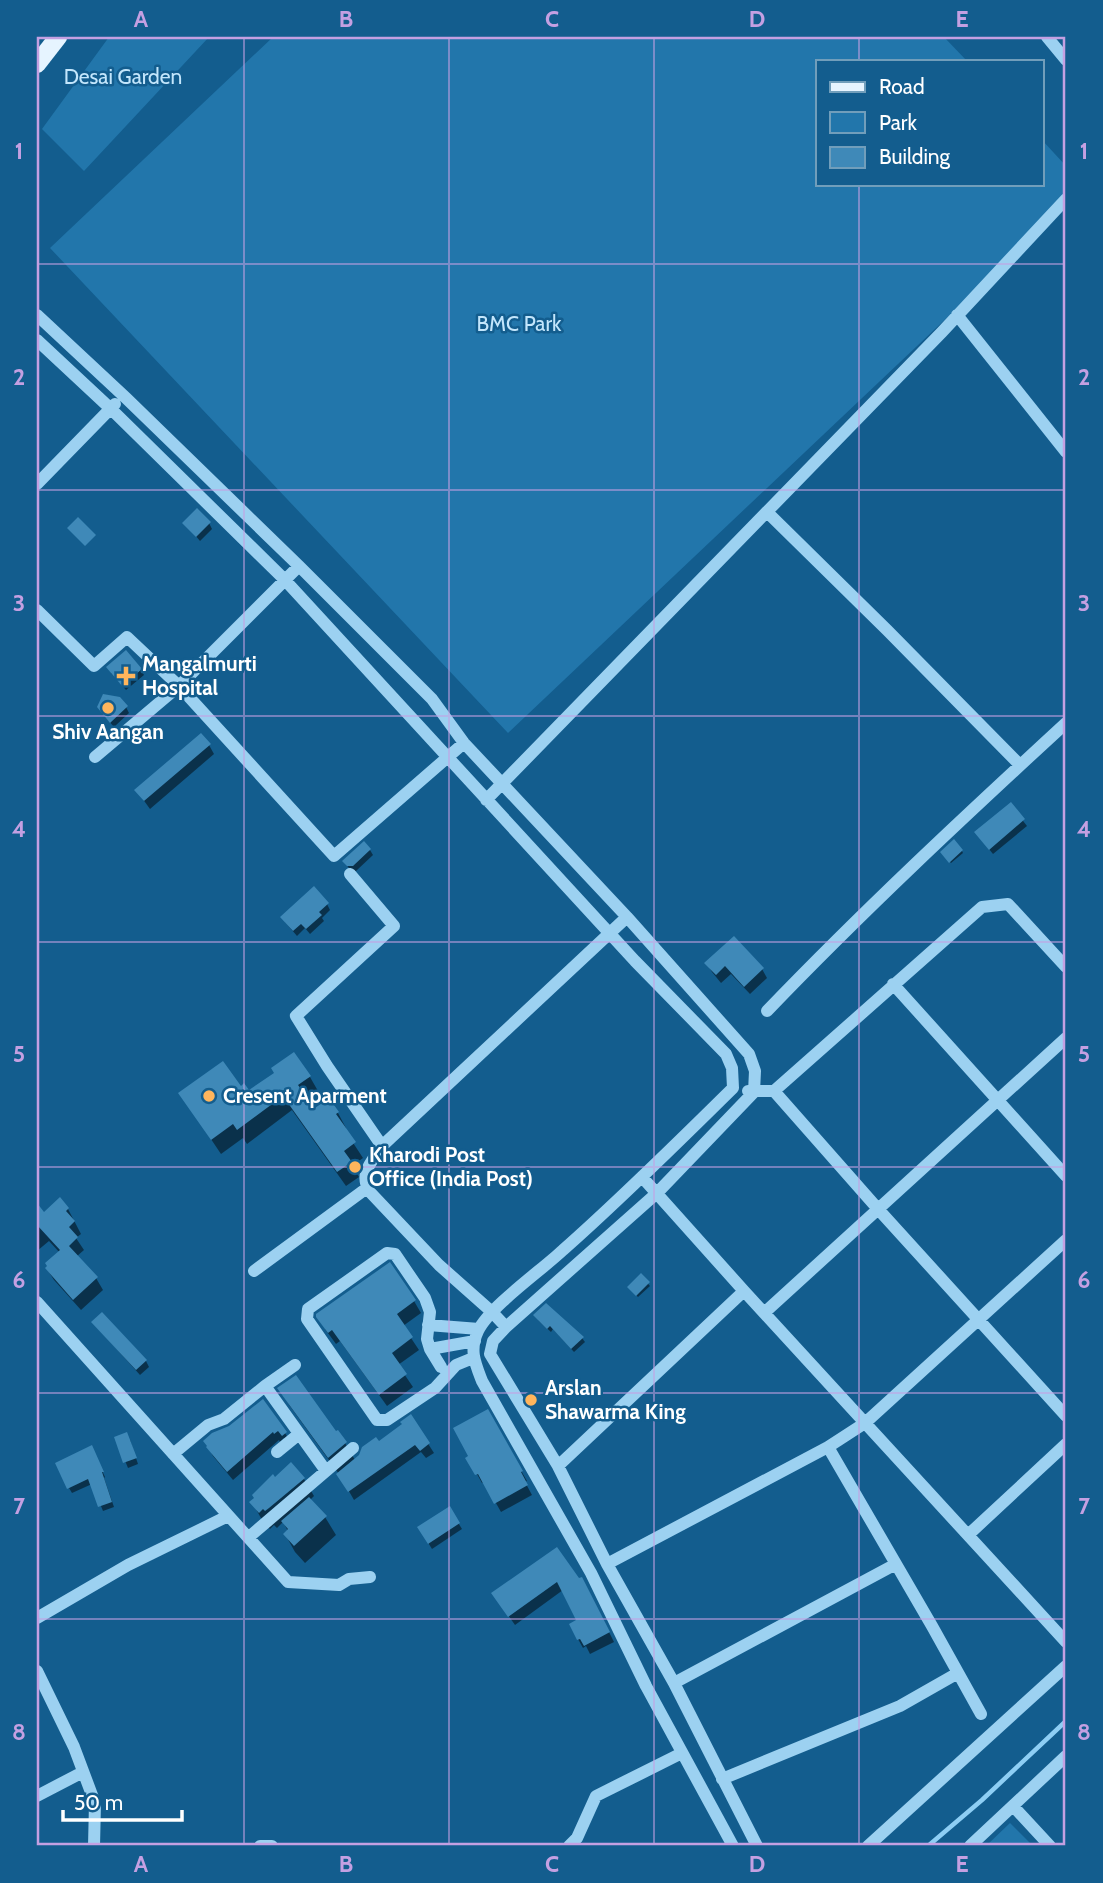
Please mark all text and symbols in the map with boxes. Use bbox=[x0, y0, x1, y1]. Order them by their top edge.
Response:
text: A bbox=[134, 5, 149, 33]
text: B bbox=[339, 5, 353, 33]
text: C bbox=[545, 5, 559, 33]
text: D bbox=[749, 5, 765, 33]
text: E bbox=[955, 5, 969, 33]
legend bbox=[816, 60, 1044, 186]
park label: Desai Garden bbox=[64, 64, 182, 89]
text: Road bbox=[879, 74, 925, 99]
text: Park bbox=[879, 110, 917, 135]
text: 1 bbox=[15, 137, 23, 165]
text: 1 bbox=[1080, 137, 1088, 165]
text: Building bbox=[879, 144, 951, 169]
park label: BMC Park bbox=[477, 311, 562, 336]
text: 2 bbox=[13, 363, 25, 391]
text: 2 bbox=[1078, 363, 1090, 391]
text: 3 bbox=[13, 589, 25, 617]
text: 3 bbox=[1078, 589, 1090, 617]
place label: Mangalmurti Hospital bbox=[142, 651, 257, 700]
marker: Mangalmurti Hospital bbox=[116, 666, 136, 686]
marker: Shiv Aangan bbox=[100, 700, 116, 716]
place label: Shiv Aangan bbox=[52, 719, 164, 744]
text: 4 bbox=[12, 815, 26, 843]
text: 4 bbox=[1077, 815, 1091, 843]
text: 5 bbox=[13, 1040, 25, 1068]
text: 5 bbox=[1078, 1040, 1090, 1068]
place label: Cresent Aparment bbox=[223, 1083, 387, 1108]
marker: Cresent Aparment bbox=[201, 1088, 217, 1104]
place label: Kharodi Post Office (India Post) bbox=[369, 1142, 533, 1191]
marker: Kharodi Post Office (India Post) bbox=[347, 1159, 363, 1175]
text: 6 bbox=[13, 1266, 25, 1294]
text: 6 bbox=[1078, 1266, 1090, 1294]
place label: Arslan Shawarma King bbox=[545, 1375, 686, 1424]
marker: Arslan Shawarma King bbox=[523, 1392, 539, 1408]
text: 7 bbox=[13, 1492, 25, 1520]
text: 7 bbox=[1078, 1492, 1090, 1520]
text: 8 bbox=[12, 1718, 26, 1746]
text: 8 bbox=[1077, 1718, 1091, 1746]
scale bar bbox=[63, 1778, 182, 1822]
text: 50 m bbox=[74, 1790, 123, 1815]
text: A bbox=[134, 1850, 149, 1878]
text: B bbox=[339, 1850, 353, 1878]
text: C bbox=[545, 1850, 559, 1878]
text: D bbox=[749, 1850, 765, 1878]
text: E bbox=[955, 1850, 969, 1878]

